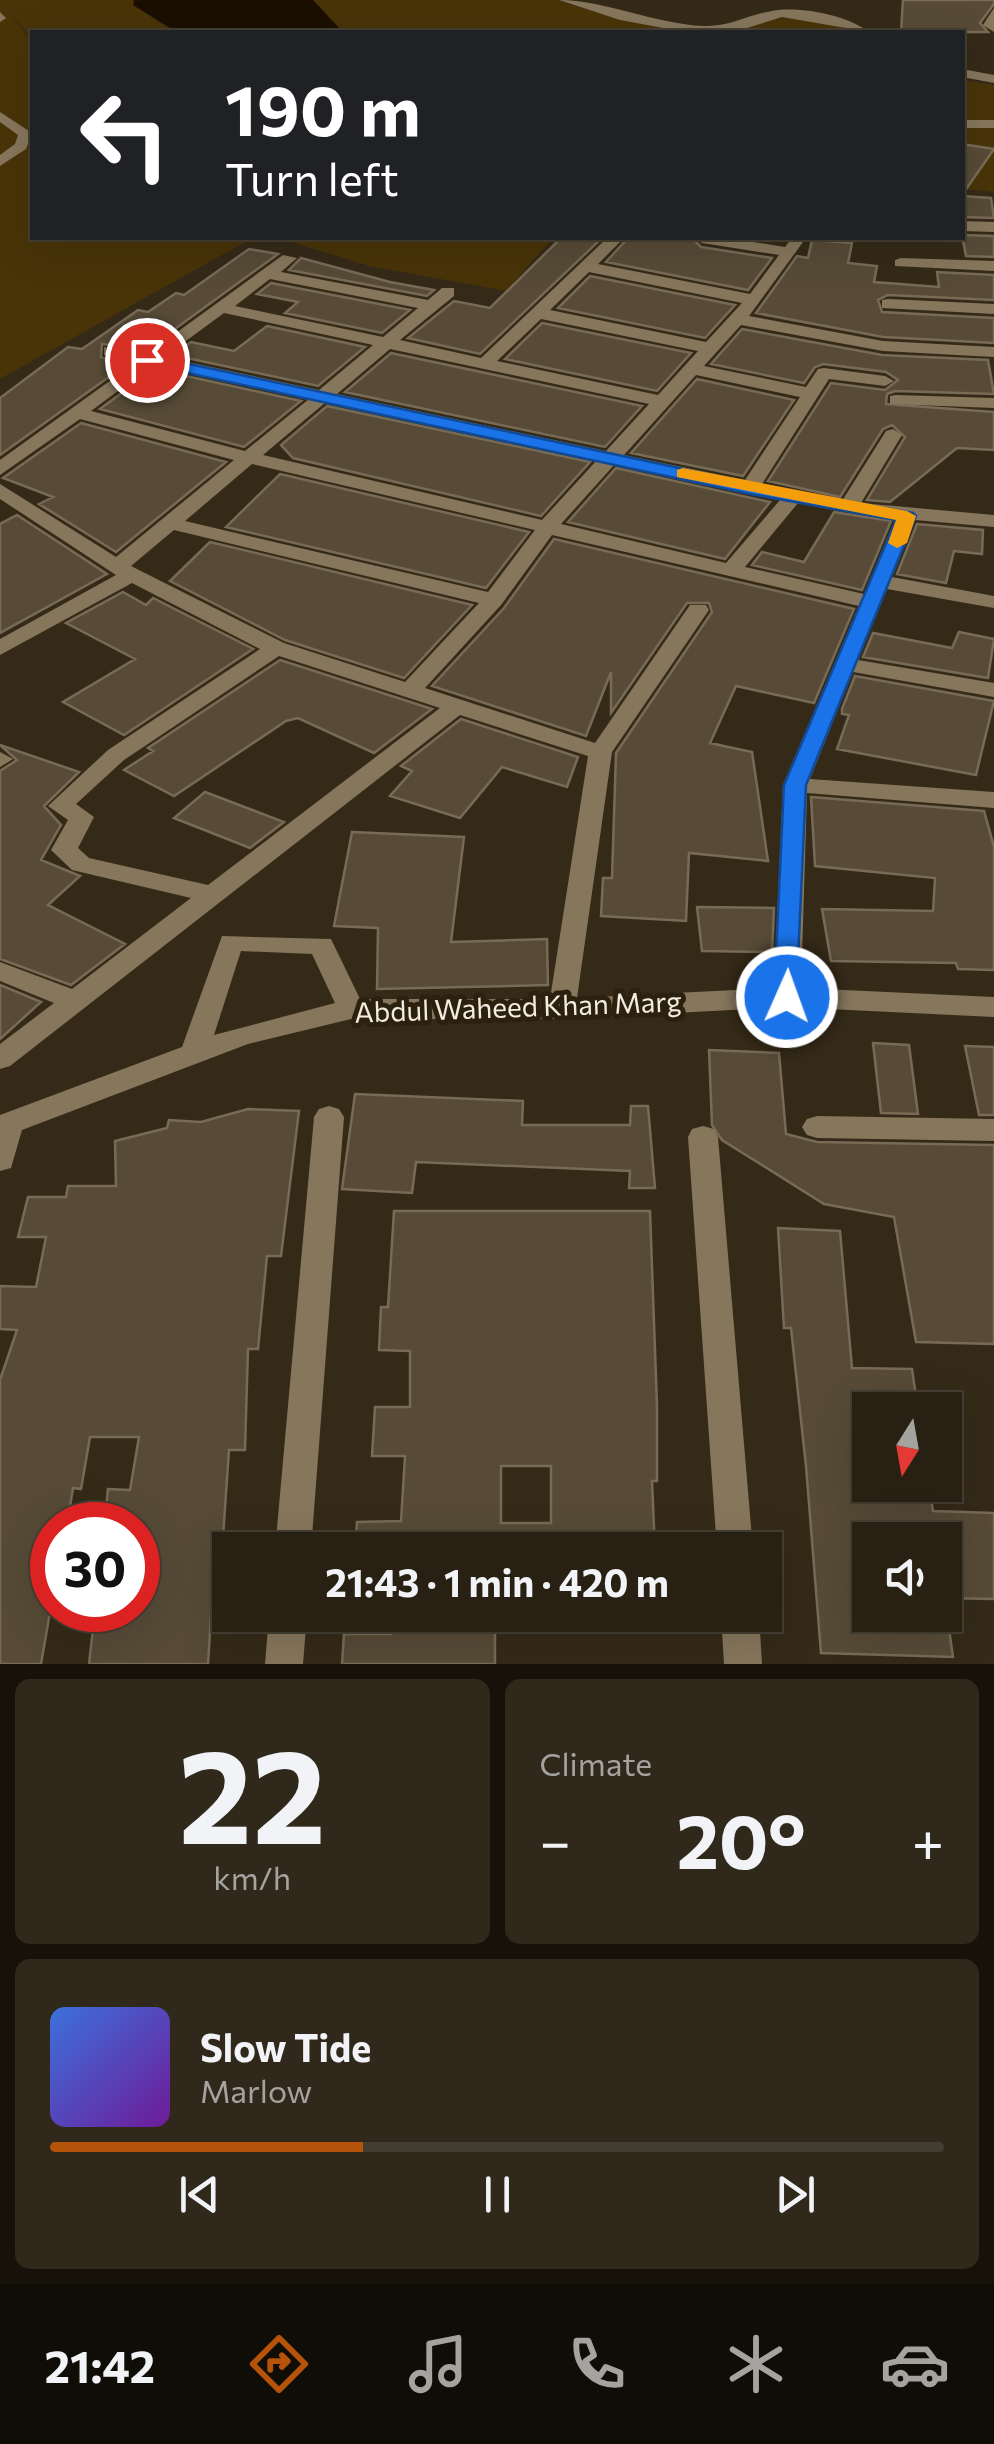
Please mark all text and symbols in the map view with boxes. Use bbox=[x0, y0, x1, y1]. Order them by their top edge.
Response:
text: 190 m bbox=[225, 65, 421, 150]
icon: left bbox=[60, 70, 190, 200]
text: Turn left bbox=[225, 150, 399, 205]
pin bbox=[105, 318, 190, 403]
icon: arrive bbox=[120, 333, 175, 388]
position arrow bbox=[735, 945, 839, 1049]
street label: Abdul Waheed Khan Marg bbox=[354, 983, 682, 1029]
north arrow bbox=[852, 1392, 962, 1502]
map controls bbox=[852, 1392, 962, 1632]
speed limit sign: 30 bbox=[30, 1502, 160, 1632]
button: sound bbox=[852, 1522, 962, 1632]
text: 21:43 · 1 min · 420 m bbox=[325, 1558, 669, 1605]
text: 22 bbox=[178, 1712, 326, 1871]
text: Climate bbox=[540, 1743, 652, 1783]
text: 20° bbox=[676, 1793, 806, 1884]
text: − bbox=[540, 1806, 571, 1873]
text: + bbox=[912, 1806, 944, 1873]
text: km/h bbox=[213, 1857, 291, 1897]
text: Slow Tide bbox=[200, 2023, 371, 2070]
text: Marlow bbox=[200, 2070, 312, 2110]
icon: previous bbox=[172, 2167, 227, 2222]
icon: pause bbox=[470, 2167, 525, 2222]
icon: next bbox=[768, 2167, 823, 2222]
icon: directions bbox=[244, 2329, 314, 2399]
icon: music bbox=[403, 2329, 473, 2399]
icon: phone bbox=[562, 2329, 632, 2399]
icon: climate bbox=[721, 2329, 791, 2399]
icon: car bbox=[880, 2329, 950, 2399]
text: 21:42 bbox=[44, 2337, 155, 2392]

